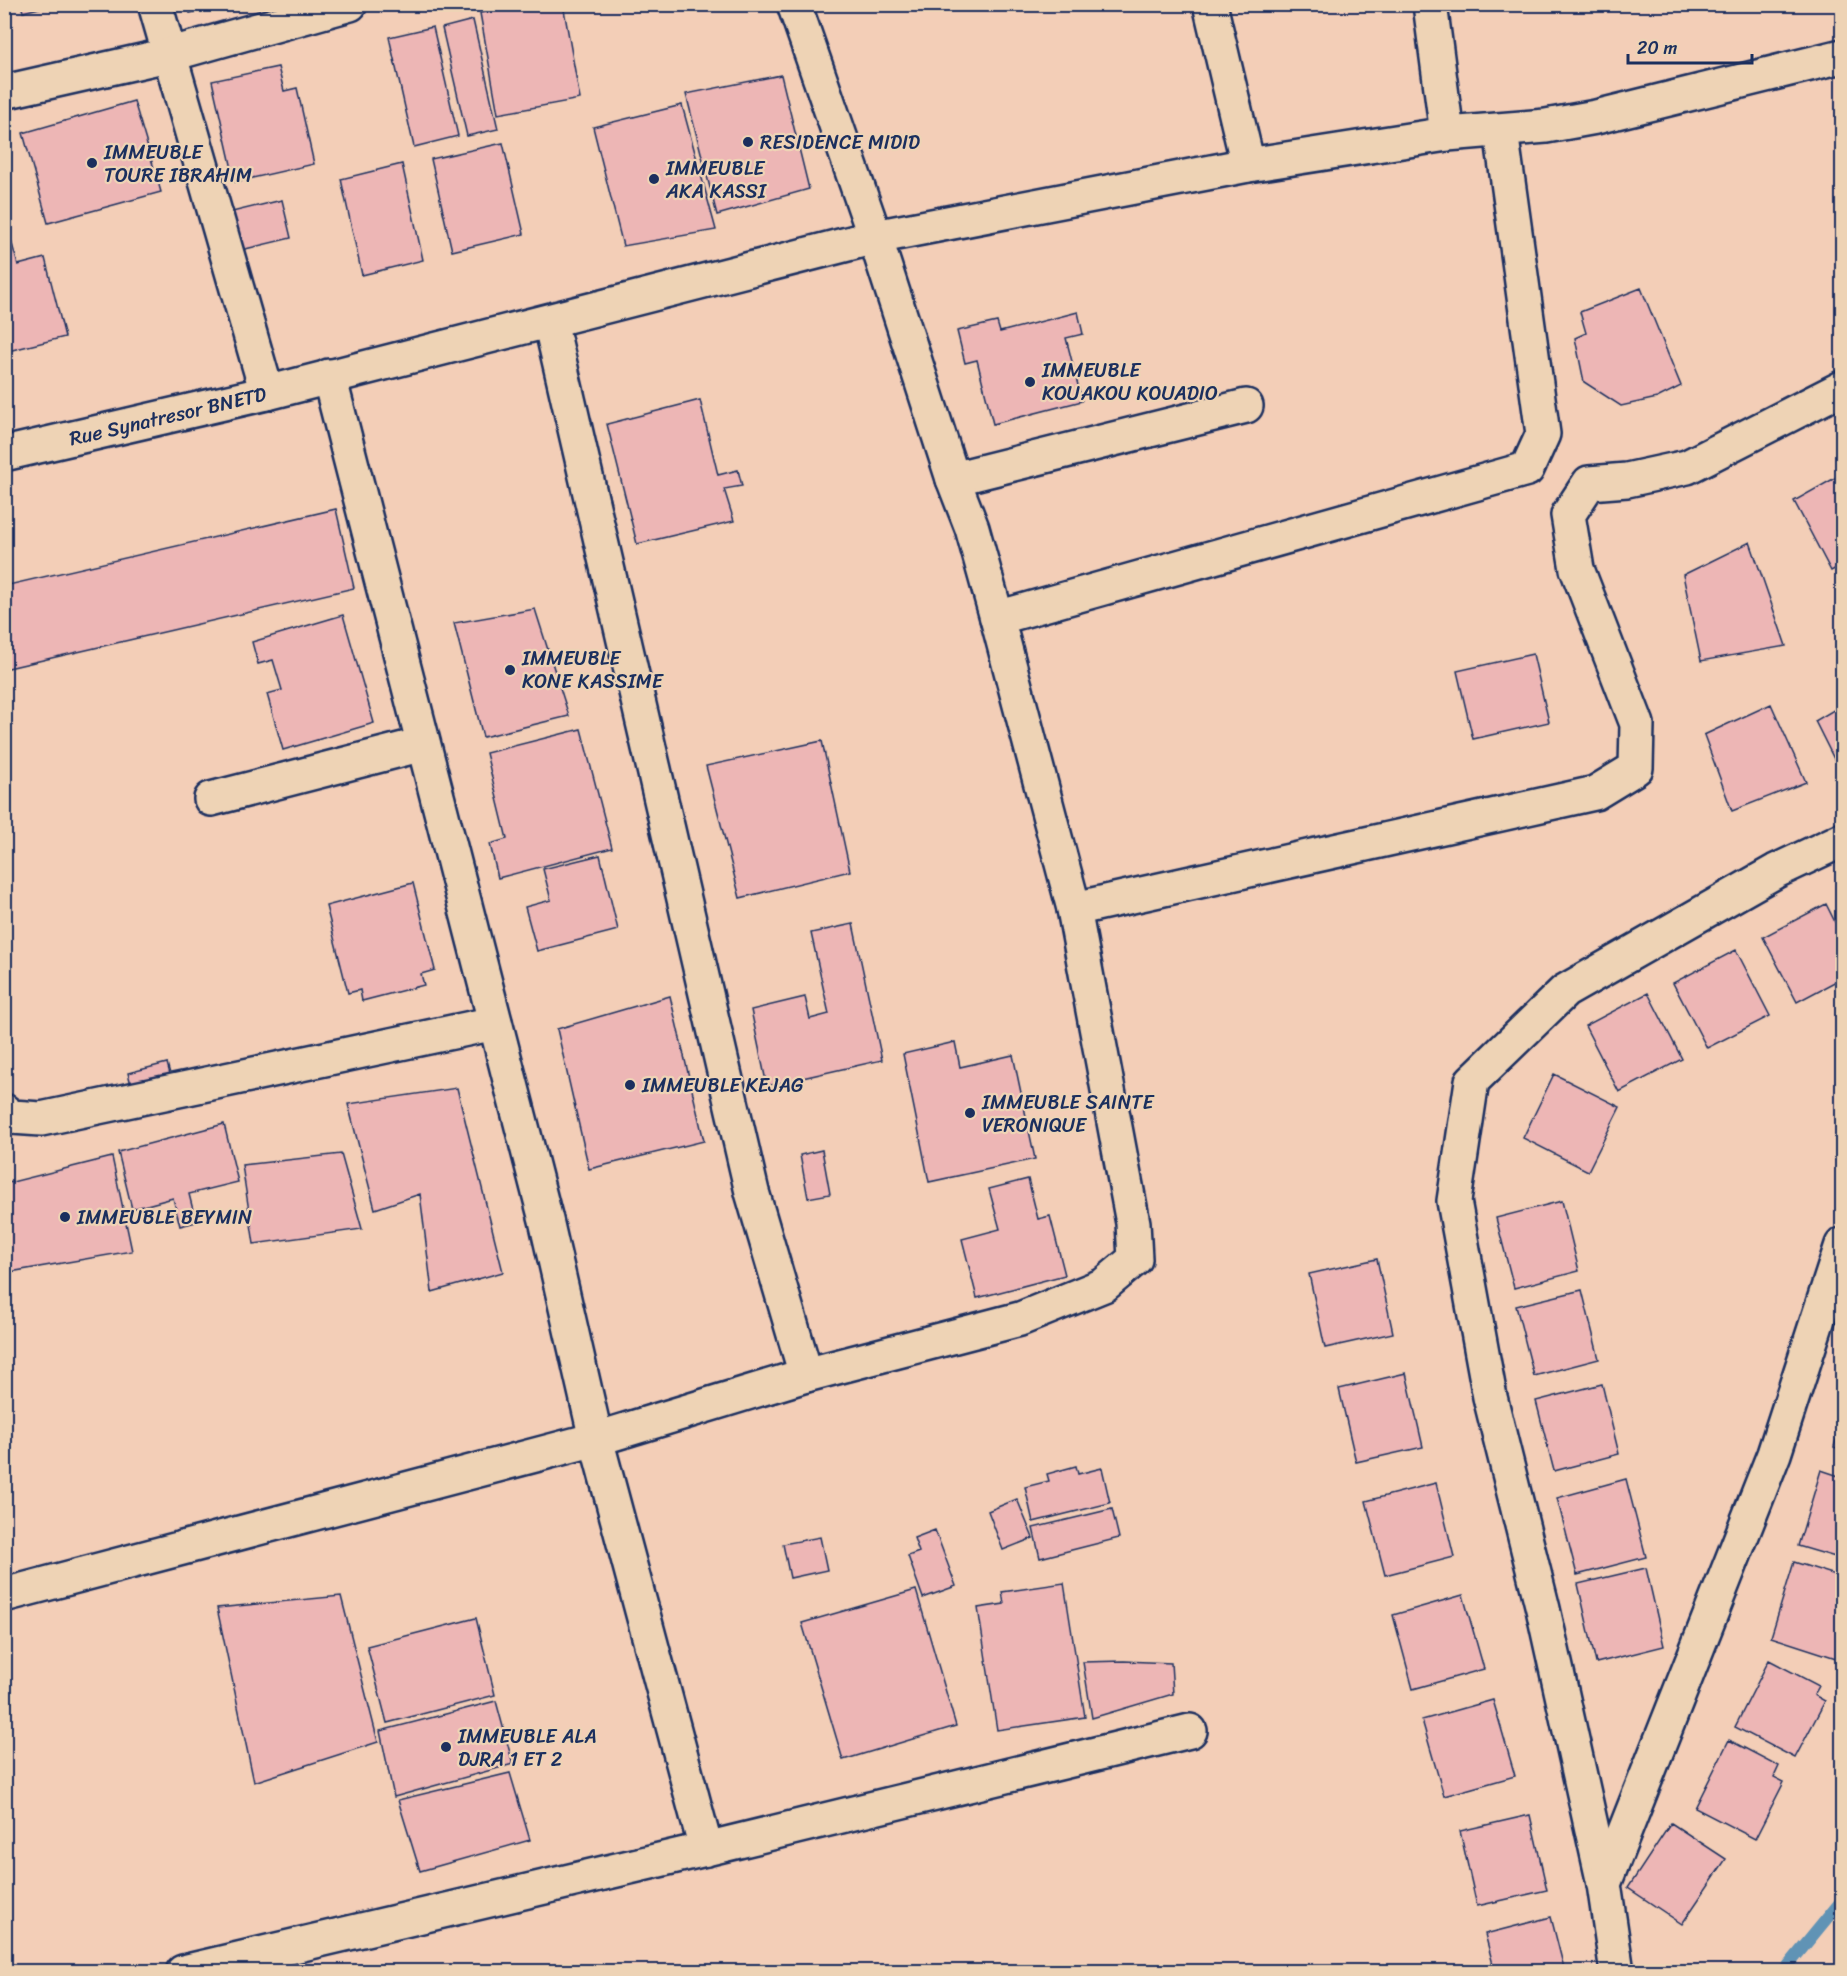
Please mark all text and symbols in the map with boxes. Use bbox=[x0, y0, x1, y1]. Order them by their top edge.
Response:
scale bar bbox=[1628, 27, 1752, 65]
text: 20 m bbox=[1637, 32, 1677, 64]
place label: RESIDENCE MIDID bbox=[760, 125, 920, 160]
place label: IMMEUBLE TOURE IBRAHIM bbox=[103, 135, 252, 193]
marker: RESIDENCE MIDID bbox=[741, 135, 755, 149]
place label: IMMEUBLE AKA KASSI bbox=[665, 151, 767, 209]
marker: IMMEUBLE TOURE IBRAHIM bbox=[85, 156, 99, 170]
marker: IMMEUBLE AKA KASSI bbox=[647, 172, 661, 186]
place label: IMMEUBLE KOUAKOU KOUADIO bbox=[1041, 353, 1218, 411]
marker: IMMEUBLE KOUAKOU KOUADIO bbox=[1023, 375, 1037, 389]
street label: Rue Synatresor BNETD bbox=[66, 376, 270, 456]
place label: IMMEUBLE KONE KASSIME bbox=[521, 641, 665, 699]
marker: IMMEUBLE KONE KASSIME bbox=[503, 663, 517, 677]
place label: IMMEUBLE KEJAG bbox=[641, 1068, 804, 1103]
marker: IMMEUBLE KEJAG bbox=[623, 1078, 637, 1092]
place label: IMMEUBLE SAINTE VERONIQUE bbox=[981, 1085, 1155, 1143]
marker: IMMEUBLE SAINTE VERONIQUE bbox=[963, 1106, 977, 1120]
place label: IMMEUBLE BEYMIN bbox=[76, 1200, 252, 1235]
marker: IMMEUBLE BEYMIN bbox=[58, 1210, 72, 1224]
place label: IMMEUBLE ALA DJRA 1 ET 2 bbox=[457, 1719, 597, 1777]
marker: IMMEUBLE ALA DJRA 1 ET 2 bbox=[439, 1740, 453, 1754]

